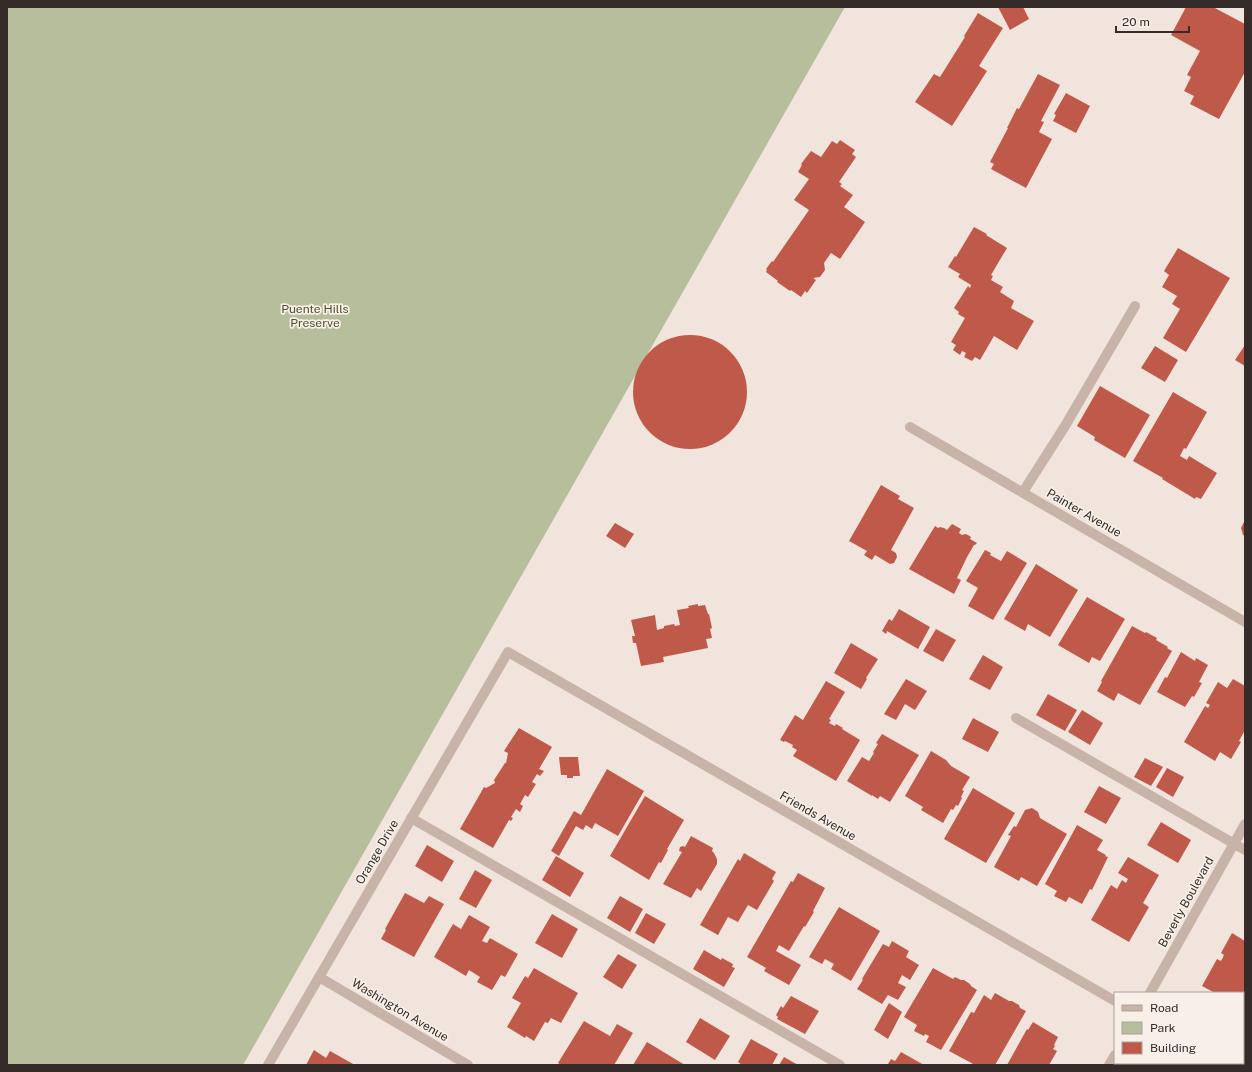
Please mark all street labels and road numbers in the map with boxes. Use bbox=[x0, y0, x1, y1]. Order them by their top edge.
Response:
street label: Painter Avenue bbox=[1044, 486, 1124, 540]
street label: Friends Avenue bbox=[777, 788, 859, 844]
street label: Orange Drive bbox=[353, 817, 401, 887]
street label: Beverly Boulevard bbox=[1155, 854, 1217, 950]
street label: Washington Avenue bbox=[349, 976, 451, 1045]

